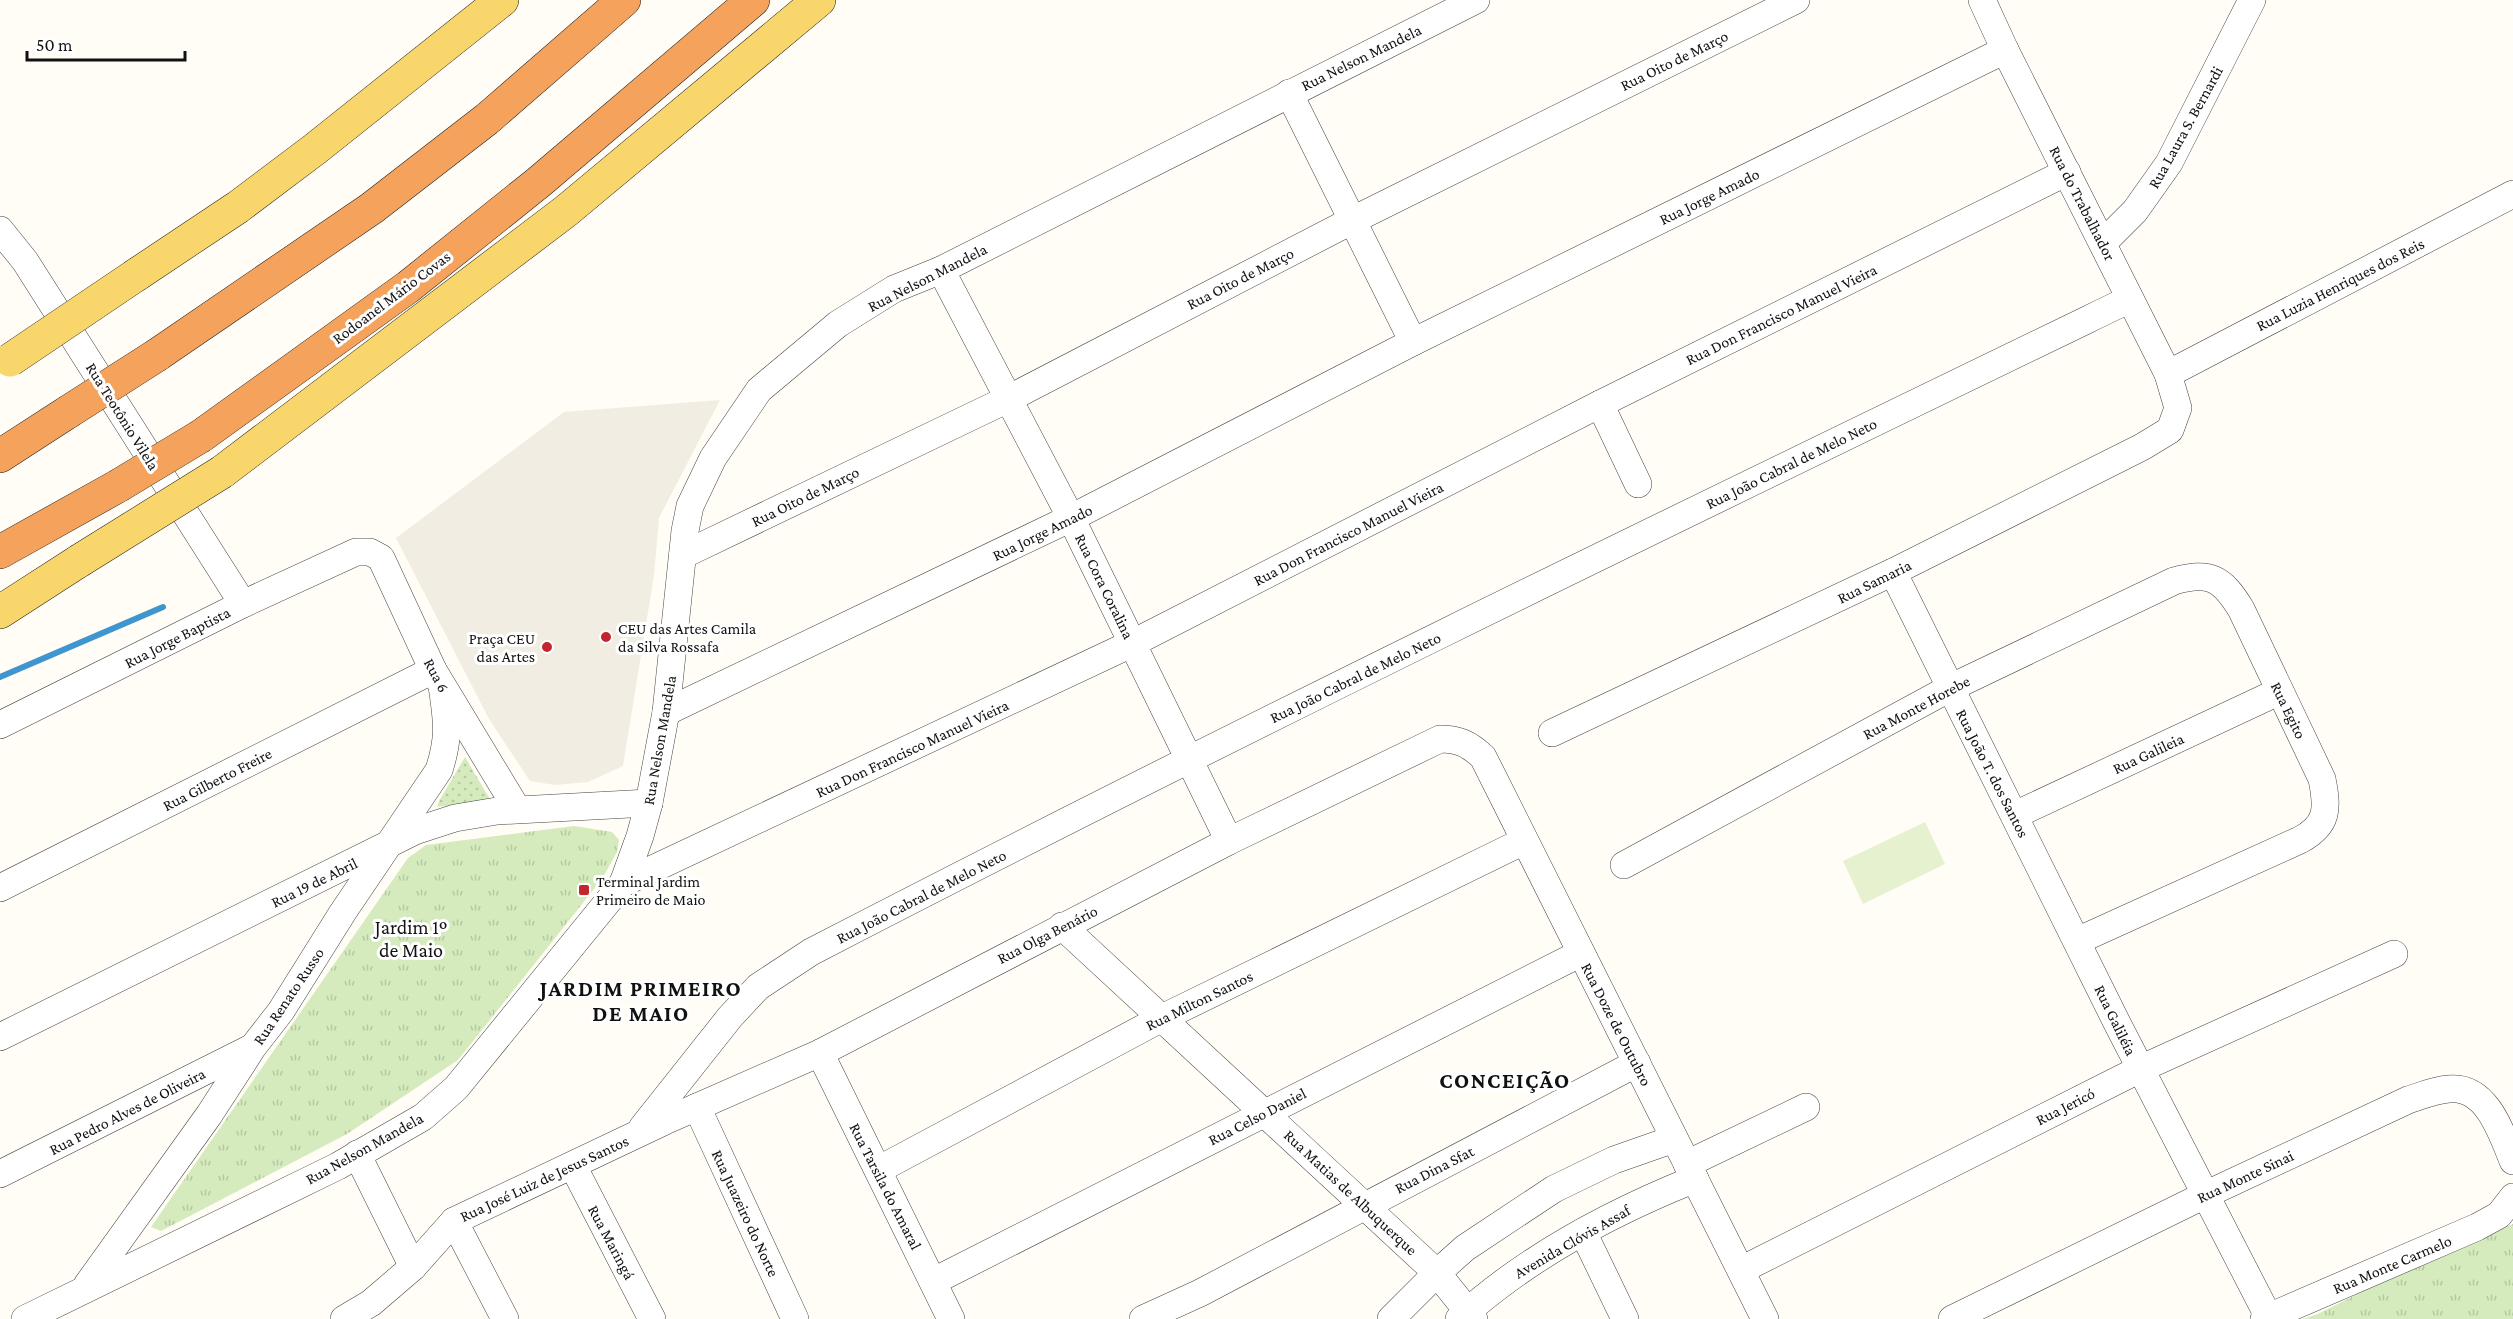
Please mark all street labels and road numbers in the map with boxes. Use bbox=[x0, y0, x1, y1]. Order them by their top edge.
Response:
street label: Rua Nelson Mandela bbox=[1298, 21, 1425, 94]
street label: Rua Oito de Março bbox=[1618, 27, 1731, 95]
street label: Rua Laura S. Bernardi bbox=[2145, 63, 2226, 191]
street label: Rua do Trabalhador bbox=[2046, 143, 2119, 264]
street label: Rua Jorge Amado bbox=[1656, 165, 1762, 229]
street label: Rua Luzia Henriques dos Reis bbox=[2253, 235, 2427, 335]
street label: Rua Nelson Mandela bbox=[865, 240, 990, 315]
street label: Rua Oito de Março bbox=[1184, 244, 1297, 314]
street label: Rodoanel Mário Covas bbox=[329, 248, 453, 347]
street label: Rua Don Francisco Manuel Vieira bbox=[1683, 260, 1880, 368]
street label: Rua Teotônio Vilela bbox=[83, 359, 163, 474]
street label: Rua João Cabral de Melo Neto bbox=[1703, 415, 1880, 513]
street label: Rua Oito de Março bbox=[749, 463, 862, 531]
street label: Rua Don Francisco Manuel Vieira bbox=[1251, 478, 1446, 589]
street label: Rua Jorge Amado bbox=[989, 501, 1095, 565]
street label: Rua Cora Coralina bbox=[1072, 531, 1138, 642]
street label: Rua Samaria bbox=[1835, 556, 1914, 607]
street label: Rua Jorge Baptista bbox=[122, 603, 234, 672]
street label: Rua João Cabral de Melo Neto bbox=[1267, 629, 1444, 727]
street label: Rua 6 bbox=[421, 655, 452, 695]
street label: Rua Monte Horebe bbox=[1860, 672, 1973, 743]
street label: Rua Nelson Mandela bbox=[640, 673, 679, 806]
street label: Rua Egito bbox=[2267, 679, 2310, 742]
street label: Rua Don Francisco Manuel Vieira bbox=[813, 696, 1012, 801]
street label: Rua João T. dos Santos bbox=[1952, 706, 2032, 841]
street label: Rua Galileia bbox=[2110, 729, 2187, 777]
street label: Rua Gilberto Freire bbox=[160, 745, 274, 814]
street label: Rua João Cabral de Melo Neto bbox=[834, 846, 1009, 948]
street label: Rua 19 de Abril bbox=[268, 854, 360, 911]
street label: Rua Olga Benário bbox=[994, 902, 1101, 968]
street label: Rua Renato Russo bbox=[250, 945, 327, 1048]
street label: Rua Doze de Outubro bbox=[1578, 960, 1655, 1089]
street label: Rua Milton Santos bbox=[1143, 967, 1255, 1034]
street label: Rua Galiléia bbox=[2091, 982, 2140, 1059]
street label: Rua Pedro Alves de Oliveira bbox=[46, 1064, 209, 1158]
street label: Rua Celso Daniel bbox=[1205, 1084, 1309, 1148]
street label: Rua Jericó bbox=[2033, 1084, 2098, 1129]
street label: Rua Nelson Mandela bbox=[303, 1109, 426, 1188]
street label: Rua Tarsila do Amaral bbox=[846, 1120, 925, 1252]
street label: Rua Matias de Albuquerque bbox=[1280, 1126, 1421, 1259]
street label: Rua José Luiz de Jesus Santos bbox=[457, 1132, 632, 1226]
street label: Rua Dina Sfat bbox=[1392, 1142, 1477, 1197]
street label: Rua Juazeiro do Norte bbox=[708, 1147, 782, 1280]
street label: Rua Monte Sinai bbox=[2194, 1147, 2296, 1206]
street label: Avenida Clóvis Assaf bbox=[1511, 1201, 1634, 1282]
street label: Rua Maringá bbox=[584, 1202, 639, 1283]
street label: Rua Monte Carmelo bbox=[2330, 1232, 2454, 1297]

